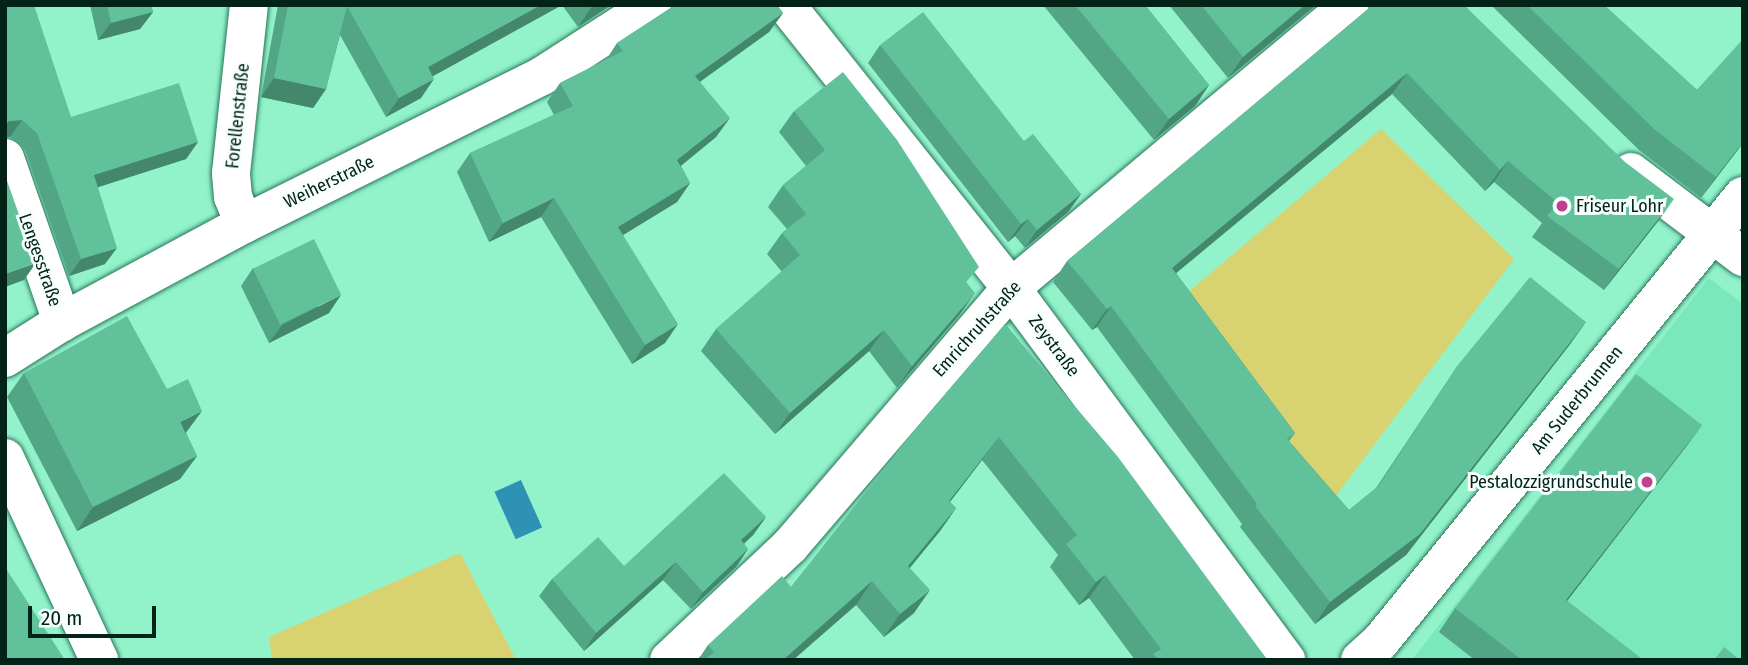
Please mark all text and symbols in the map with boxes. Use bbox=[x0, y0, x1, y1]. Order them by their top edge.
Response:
street label: Forellenstraße bbox=[222, 62, 254, 170]
street label: Weiherstraße bbox=[280, 151, 378, 213]
place label: Friseur Lohr bbox=[1576, 195, 1663, 217]
marker: Friseur Lohr bbox=[1554, 198, 1570, 214]
street label: Lengesstraße bbox=[14, 211, 66, 309]
street label: Emrichruhstraße bbox=[928, 276, 1026, 382]
street label: Zeystraße bbox=[1024, 311, 1084, 381]
street label: Am Suderbrunnen bbox=[1527, 341, 1627, 459]
place label: Pestalozzigrundschule bbox=[1469, 471, 1633, 493]
marker: Pestalozzigrundschule bbox=[1639, 474, 1655, 490]
scale bar bbox=[32, 592, 159, 636]
text: 20 m bbox=[41, 605, 82, 631]

